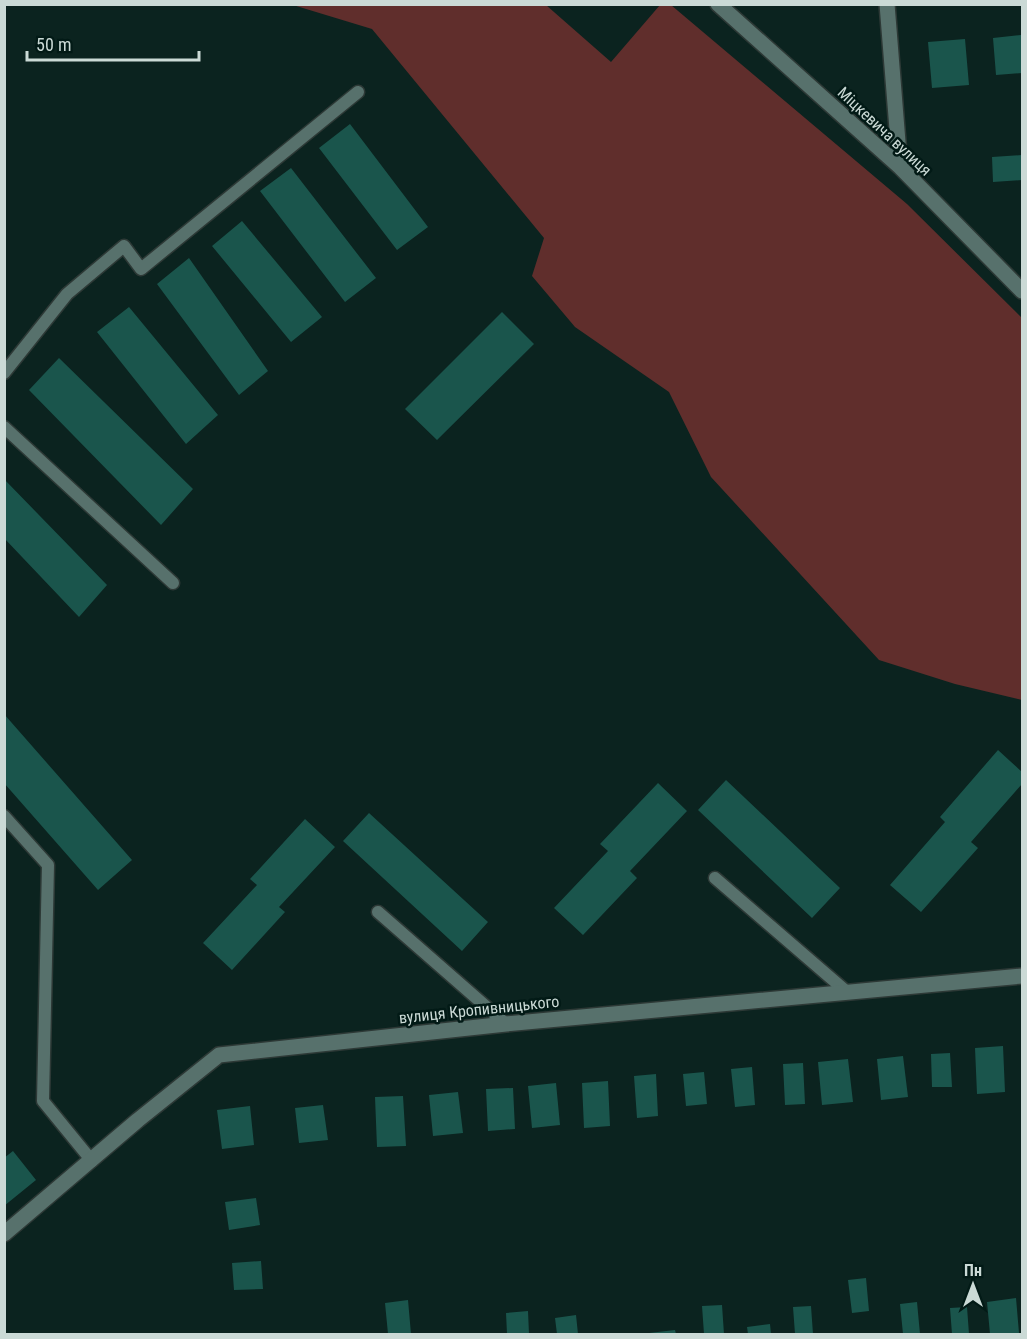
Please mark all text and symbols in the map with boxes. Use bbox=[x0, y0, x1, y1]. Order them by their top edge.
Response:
scale bar bbox=[27, 24, 200, 62]
text: 50 m bbox=[36, 34, 71, 55]
street label: Міцкевича вулиця bbox=[834, 83, 935, 180]
street label: вулиця Кропивницького bbox=[398, 992, 560, 1027]
north arrow bbox=[943, 1255, 1003, 1315]
text: Пн bbox=[964, 1261, 982, 1280]

